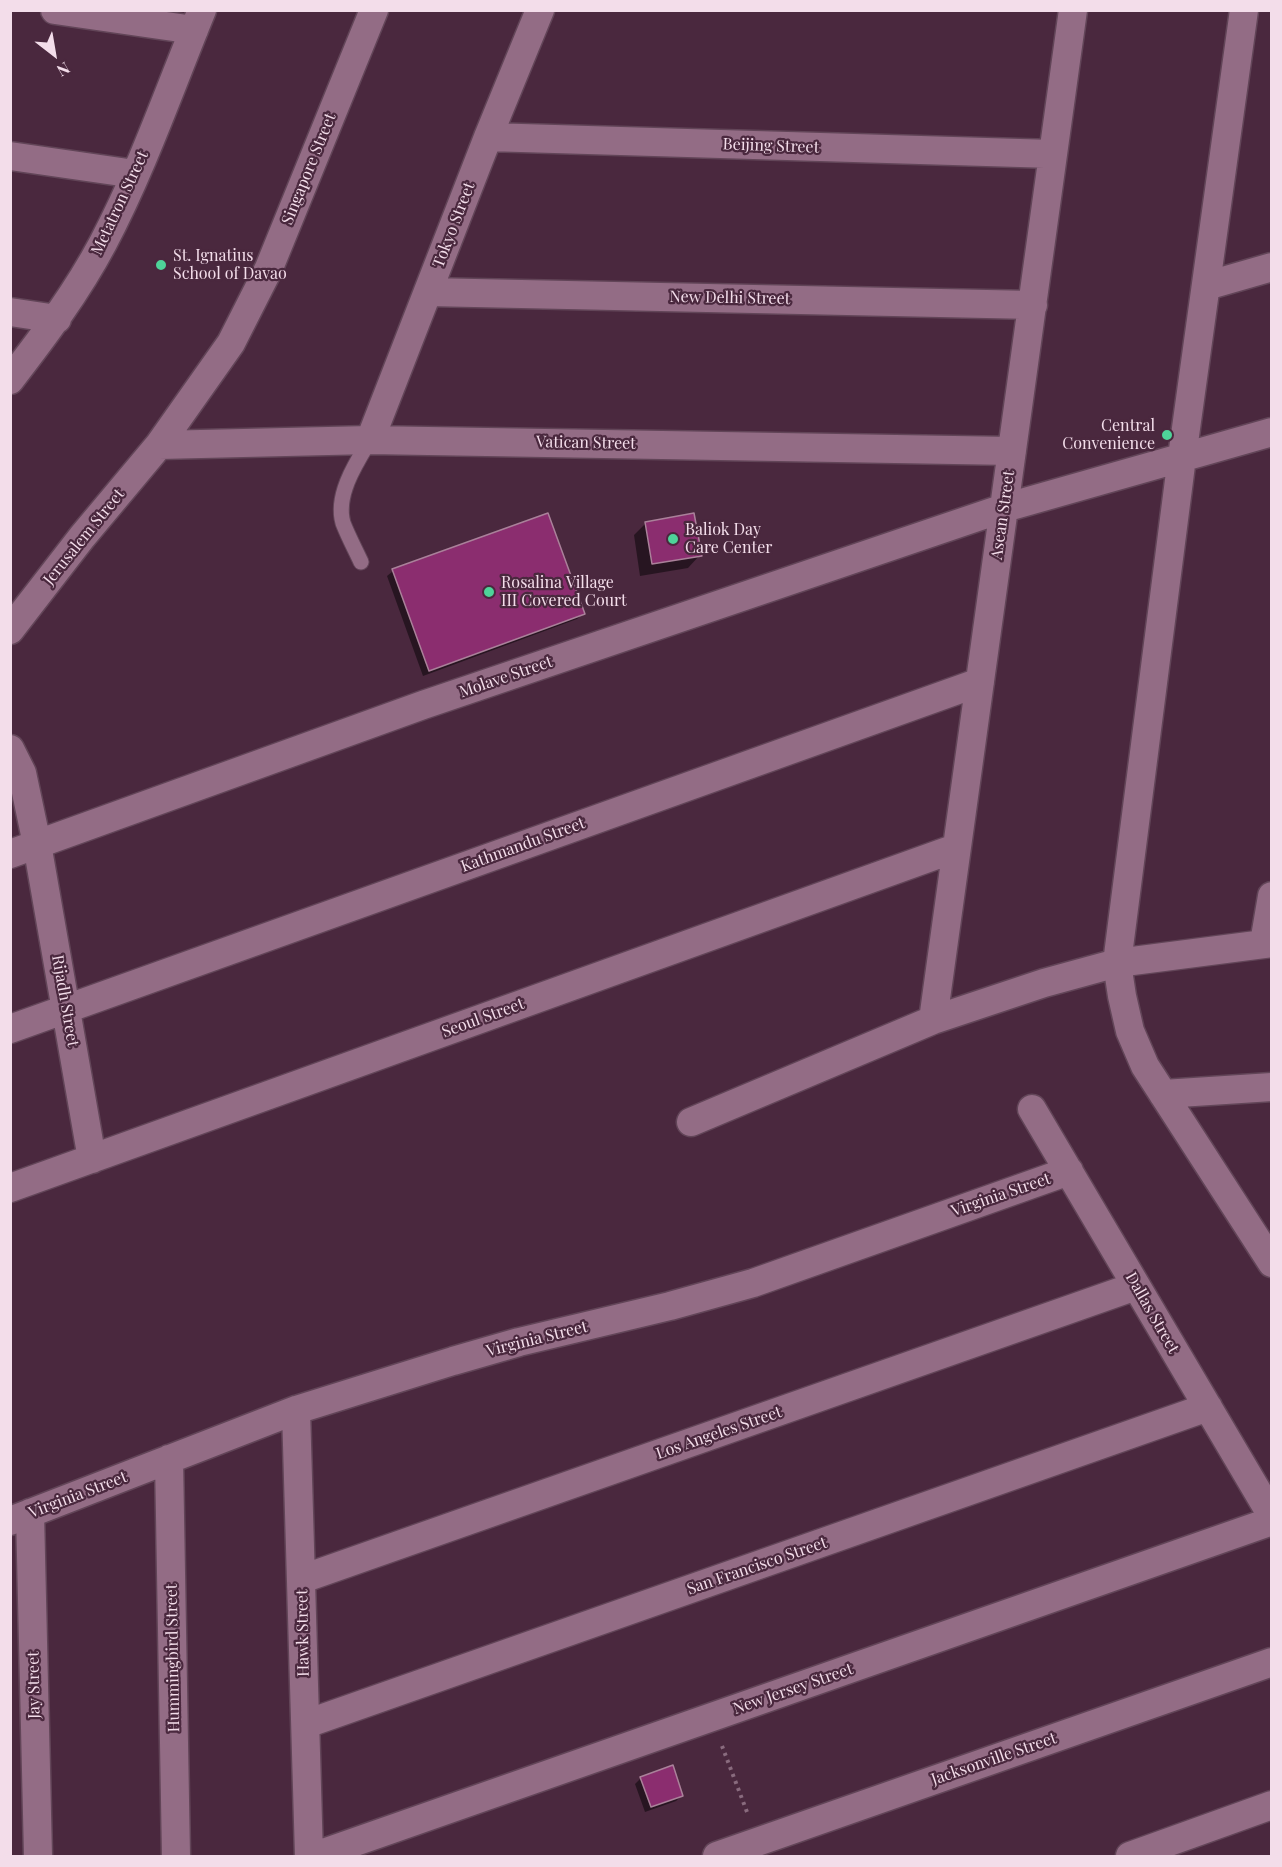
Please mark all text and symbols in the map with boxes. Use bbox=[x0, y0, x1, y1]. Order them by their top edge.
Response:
north arrow bbox=[24, 24, 84, 84]
text: N bbox=[53, 58, 74, 82]
street label: Singapore Street bbox=[278, 110, 340, 228]
street label: Beijing Street bbox=[722, 135, 820, 157]
street label: Metatron Street bbox=[87, 148, 153, 258]
street label: Tokyo Street bbox=[429, 179, 479, 271]
place label: St. Ignatius School of Davao bbox=[173, 246, 287, 284]
marker: St. Ignatius School of Davao bbox=[154, 258, 168, 272]
street label: New Delhi Street bbox=[670, 287, 790, 309]
place label: Central Convenience bbox=[1062, 416, 1155, 454]
marker: Central Convenience bbox=[1160, 428, 1174, 442]
street label: Vatican Street bbox=[536, 433, 636, 453]
street label: Asean Street bbox=[987, 469, 1019, 561]
street label: Jerusalem Street bbox=[39, 485, 129, 589]
place label: Baliok Day Care Center bbox=[685, 520, 772, 558]
marker: Baliok Day Care Center bbox=[666, 532, 680, 546]
place label: Rosalina Village III Covered Court bbox=[501, 573, 627, 611]
marker: Rosalina Village III Covered Court bbox=[482, 585, 496, 599]
street label: Molave Street bbox=[457, 652, 555, 702]
street label: Kathmandu Street bbox=[458, 814, 588, 876]
street label: Rijadh Street bbox=[47, 954, 83, 1048]
street label: Seoul Street bbox=[439, 994, 527, 1042]
street label: Virginia Street bbox=[949, 1169, 1053, 1221]
street label: Dallas Street bbox=[1121, 1269, 1183, 1357]
street label: Virginia Street bbox=[484, 1317, 590, 1361]
street label: Los Angeles Street bbox=[654, 1402, 784, 1464]
street label: Virginia Street bbox=[26, 1467, 130, 1523]
street label: San Francisco Street bbox=[684, 1533, 830, 1599]
street label: Hummingbird Street bbox=[162, 1583, 184, 1733]
street label: Hawk Street bbox=[293, 1589, 313, 1677]
street label: Jay Street bbox=[24, 1651, 44, 1719]
street label: New Jersey Street bbox=[731, 1659, 855, 1719]
street label: Jacksonville Street bbox=[929, 1729, 1059, 1789]

